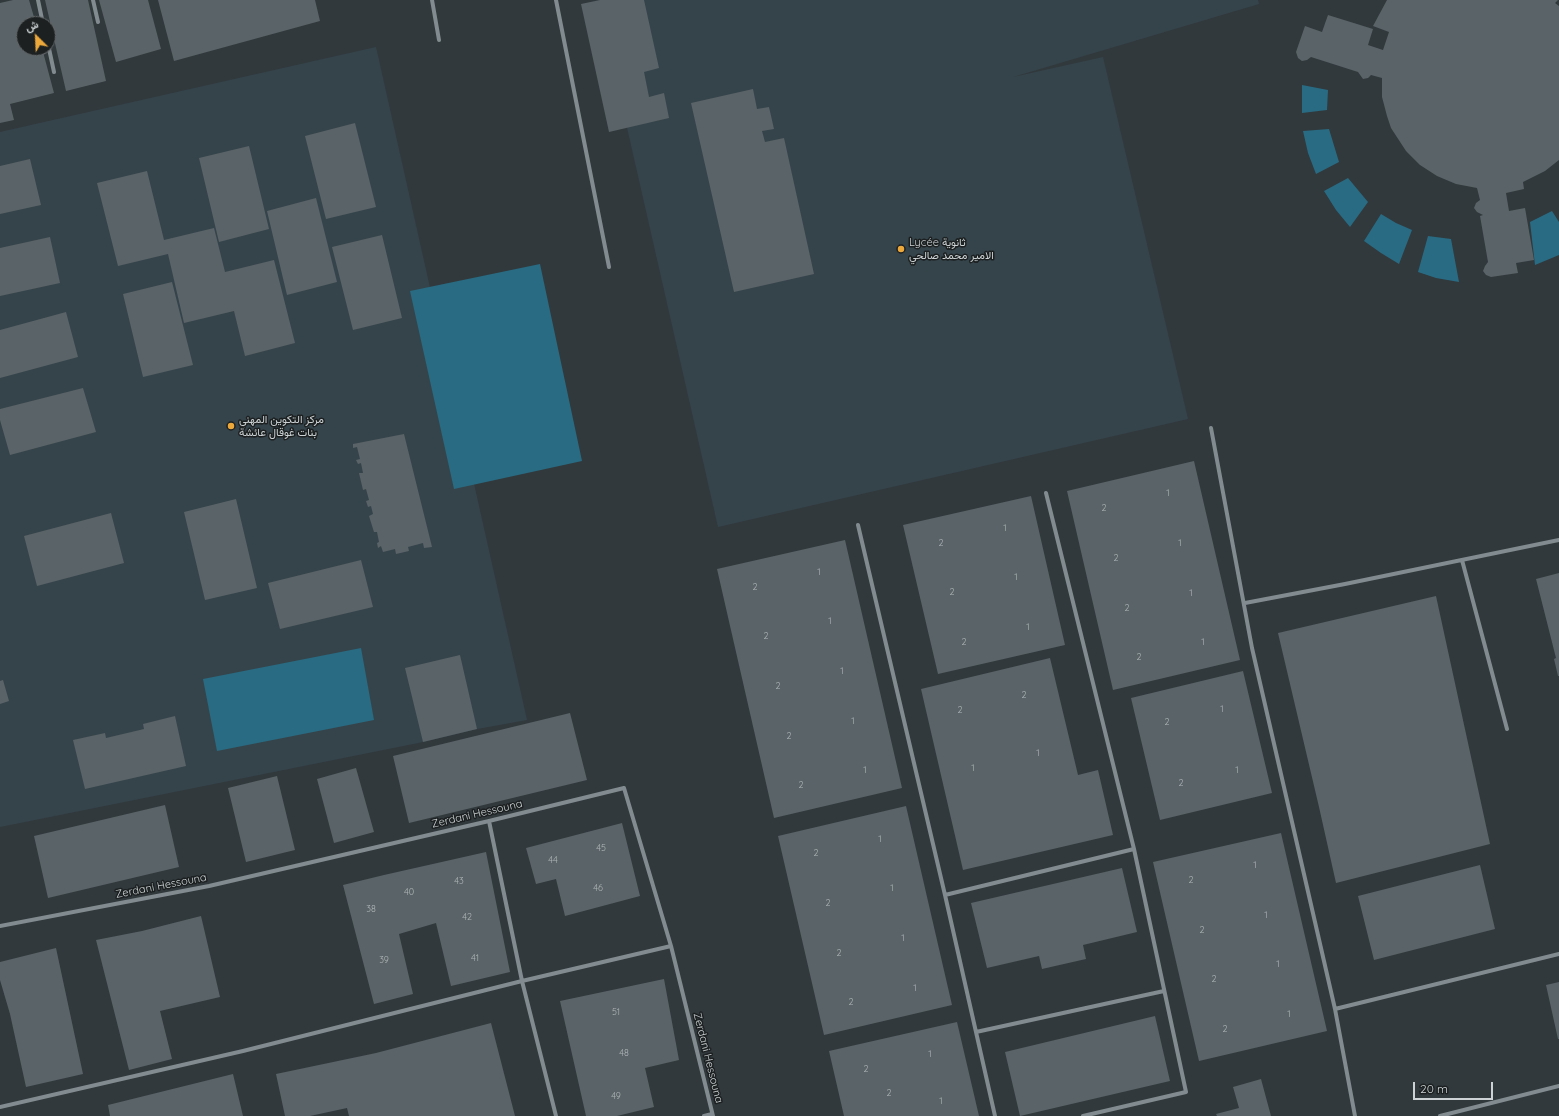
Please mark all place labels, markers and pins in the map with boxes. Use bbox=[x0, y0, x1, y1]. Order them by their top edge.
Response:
place label: Lycée ثانوية الامير محمد صالحي bbox=[909, 236, 994, 262]
marker: Lycée ثانوية الامير محمد صالحي bbox=[896, 244, 906, 254]
place label: مركز التكوين المهني بنات غوقال عائشة bbox=[239, 413, 324, 439]
marker: مركز التكوين المهني بنات غوقال عائشة bbox=[226, 421, 236, 431]

